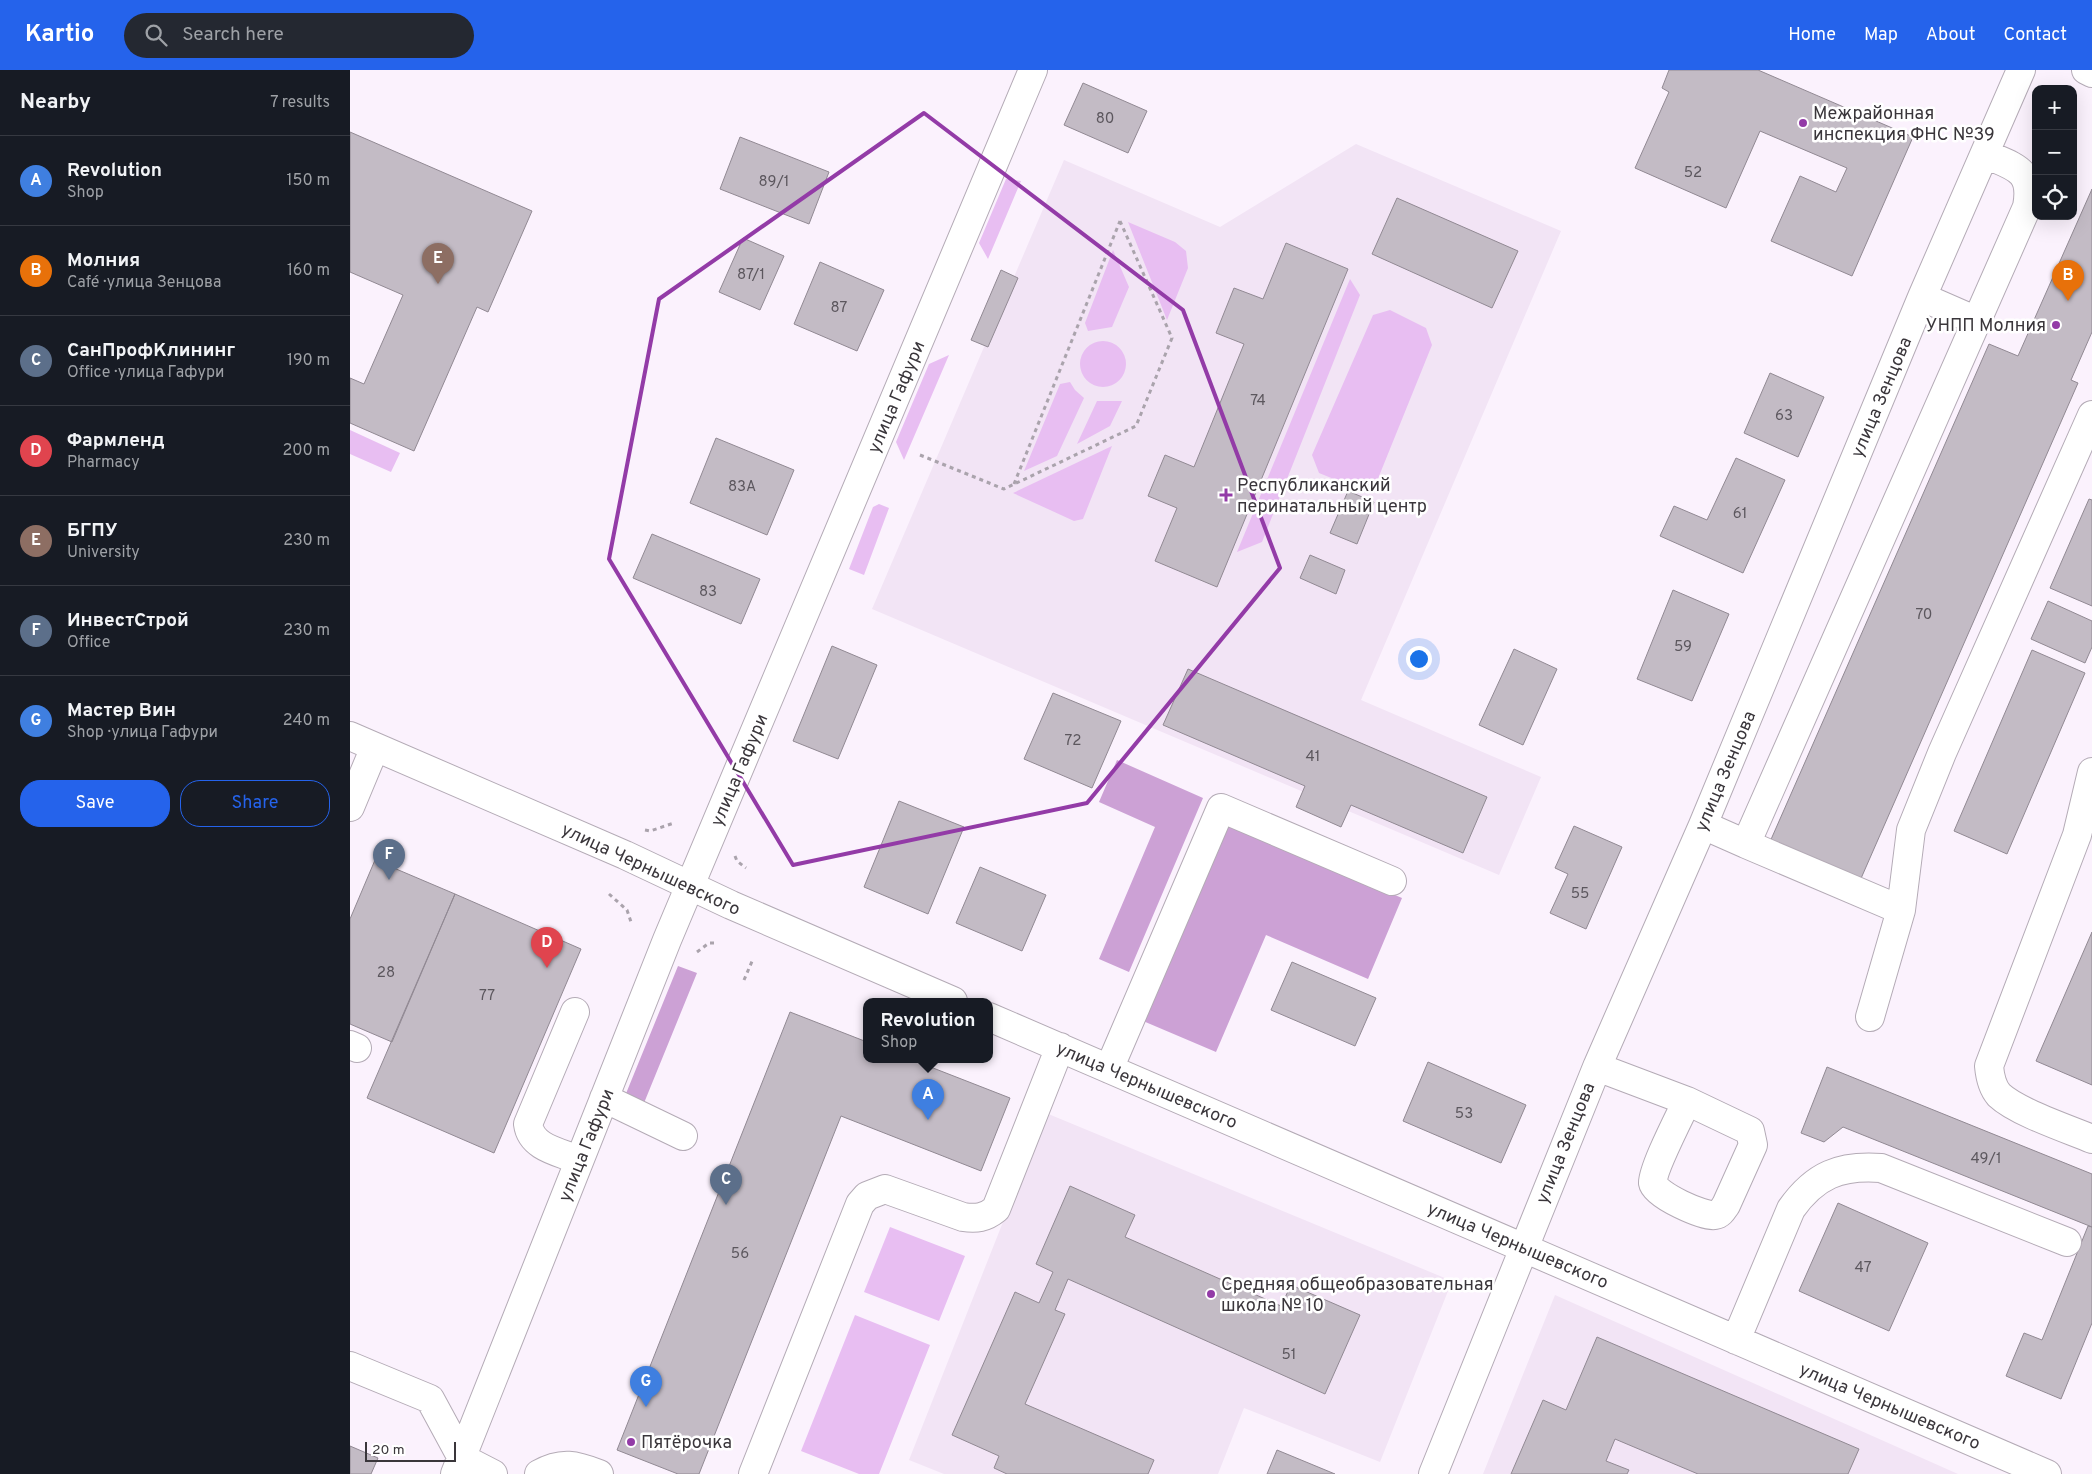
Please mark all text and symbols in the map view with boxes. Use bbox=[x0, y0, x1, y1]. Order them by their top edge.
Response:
search box bbox=[124, 13, 474, 58]
text: Kartio bbox=[25, 20, 94, 50]
icon: search bbox=[142, 21, 170, 49]
text: Search here bbox=[182, 23, 284, 47]
text: Home bbox=[1788, 24, 1836, 47]
text: Map bbox=[1864, 24, 1898, 47]
text: About bbox=[1926, 24, 1975, 47]
text: Contact bbox=[2003, 24, 2067, 47]
map controls bbox=[2032, 85, 2077, 220]
button: + bbox=[2032, 85, 2077, 130]
text: Nearby bbox=[20, 89, 91, 116]
text: 7 results bbox=[270, 93, 330, 113]
place label: Межрайонная инспекция ФНС №39 bbox=[1813, 103, 1995, 147]
house number: 80 bbox=[1096, 110, 1114, 129]
marker: Межрайонная инспекция ФНС №39 bbox=[1797, 117, 1809, 129]
button: − bbox=[2032, 130, 2077, 175]
text: Revolution bbox=[67, 159, 162, 183]
house number: 52 bbox=[1684, 164, 1702, 183]
text: A bbox=[30, 171, 42, 191]
text: 150 m bbox=[287, 171, 330, 191]
house number: 89/1 bbox=[759, 173, 789, 192]
button: locate bbox=[2032, 175, 2077, 220]
text: Shop bbox=[67, 183, 104, 203]
pin: E bbox=[422, 243, 454, 284]
text: Молния bbox=[67, 249, 140, 273]
pin: B bbox=[2052, 260, 2084, 301]
text: B bbox=[30, 261, 42, 281]
text: 160 m bbox=[287, 261, 330, 281]
house number: 87/1 bbox=[737, 266, 765, 285]
text: Café · улица Зенцова bbox=[67, 273, 221, 293]
house number: 87 bbox=[831, 299, 848, 318]
place label: УНПП Молния bbox=[1926, 315, 2046, 338]
marker: УНПП Молния bbox=[2050, 319, 2062, 331]
street label: улица Зенцова bbox=[1847, 334, 1918, 461]
street label: улица Гафури bbox=[863, 338, 931, 457]
text: СанПрофКлининг bbox=[67, 339, 235, 363]
text: C bbox=[31, 351, 41, 371]
text: 190 m bbox=[287, 351, 330, 371]
text: Office · улица Гафури bbox=[67, 363, 224, 383]
house number: 74 bbox=[1250, 392, 1266, 411]
house number: 63 bbox=[1775, 407, 1793, 426]
text: Фармленд bbox=[67, 429, 165, 453]
text: D bbox=[30, 441, 42, 461]
text: 200 m bbox=[282, 441, 330, 461]
text: Pharmacy bbox=[67, 453, 140, 473]
place label: Республиканский перинатальный центр bbox=[1237, 475, 1427, 519]
house number: 83А bbox=[728, 478, 756, 497]
marker: Республиканский перинатальный центр bbox=[1219, 488, 1233, 502]
house number: 61 bbox=[1733, 505, 1747, 524]
text: БГПУ bbox=[67, 519, 117, 543]
text: E bbox=[31, 531, 41, 551]
text: 230 m bbox=[283, 531, 330, 551]
text: University bbox=[67, 543, 140, 563]
house number: 83 bbox=[699, 583, 717, 602]
house number: 70 bbox=[1915, 606, 1933, 625]
text: ИнвестСтрой bbox=[67, 609, 189, 633]
text: F bbox=[31, 621, 41, 641]
text: 230 m bbox=[283, 621, 330, 641]
text: Office bbox=[67, 633, 110, 653]
house number: 59 bbox=[1674, 638, 1692, 657]
your location bbox=[1406, 646, 1432, 672]
text: Мастер Вин bbox=[67, 699, 176, 723]
street label: улица Зенцова bbox=[1691, 708, 1762, 835]
text: G bbox=[31, 711, 41, 731]
text: 240 m bbox=[283, 711, 330, 731]
street label: улица Гафури bbox=[706, 711, 774, 830]
text: Shop · улица Гафури bbox=[67, 723, 218, 743]
house number: 72 bbox=[1065, 732, 1081, 751]
house number: 41 bbox=[1306, 748, 1320, 767]
button: Save bbox=[20, 780, 170, 827]
button: Share bbox=[180, 780, 330, 827]
street label: улица Чернышевского bbox=[557, 819, 744, 922]
pin: F bbox=[373, 839, 405, 880]
house number: 55 bbox=[1571, 885, 1589, 904]
pin: D bbox=[531, 927, 563, 968]
house number: 28 bbox=[377, 964, 395, 983]
house number: 77 bbox=[479, 987, 495, 1006]
popup bbox=[863, 998, 993, 1063]
text: Revolution bbox=[881, 1009, 975, 1033]
text: Shop bbox=[881, 1033, 917, 1053]
street label: улица Чернышевского bbox=[1052, 1038, 1241, 1135]
pin: A bbox=[912, 1079, 944, 1120]
street label: улица Зенцова bbox=[1532, 1079, 1601, 1208]
street label: улица Гафури bbox=[554, 1086, 621, 1206]
house number: 53 bbox=[1455, 1105, 1473, 1124]
house number: 49/1 bbox=[1971, 1150, 2002, 1169]
pin: C bbox=[710, 1164, 742, 1205]
street label: улица Чернышевского bbox=[1423, 1198, 1612, 1295]
house number: 56 bbox=[731, 1245, 749, 1264]
house number: 47 bbox=[1855, 1259, 1872, 1278]
place label: Средняя общеобразовательная школа № 10 bbox=[1221, 1274, 1494, 1318]
marker: Средняя общеобразовательная школа № 10 bbox=[1205, 1288, 1217, 1300]
house number: 51 bbox=[1282, 1346, 1296, 1365]
street label: улица Чернышевского bbox=[1795, 1359, 1984, 1456]
pin: G bbox=[630, 1366, 662, 1407]
place label: Пятёрочка bbox=[641, 1432, 732, 1455]
marker: Пятёрочка bbox=[625, 1436, 637, 1448]
scale bar bbox=[365, 1439, 456, 1462]
text: 20 m bbox=[372, 1442, 405, 1459]

